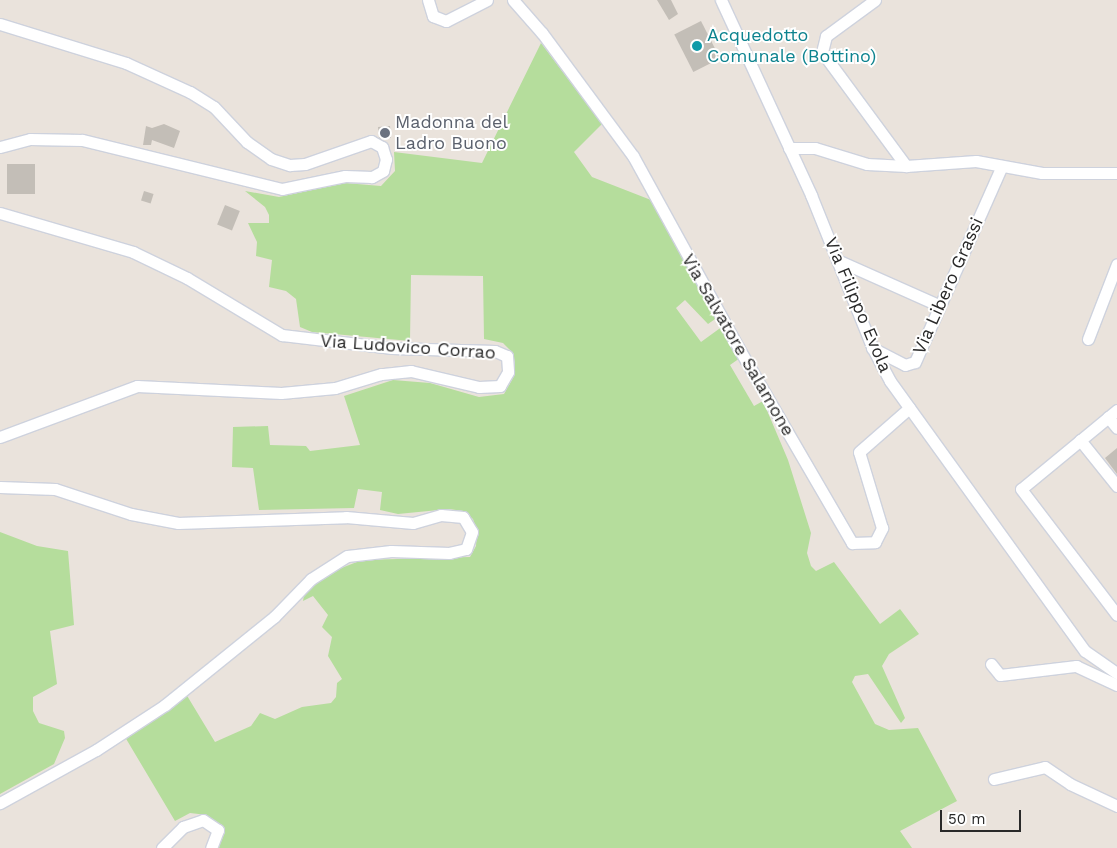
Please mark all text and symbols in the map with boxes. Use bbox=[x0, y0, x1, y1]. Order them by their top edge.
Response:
place label: Acquedotto Comunale (Bottino) bbox=[707, 25, 876, 68]
marker: Acquedotto Comunale (Bottino) bbox=[691, 40, 703, 52]
place label: Madonna del Ladro Buono bbox=[395, 112, 508, 154]
marker: Madonna del Ladro Buono bbox=[379, 127, 391, 139]
street label: Via Libero Grassi bbox=[908, 214, 988, 358]
street label: Via Filippo Evola bbox=[820, 234, 896, 376]
street label: Via Salvatore Salamone bbox=[677, 250, 799, 440]
street label: Via Ludovico Corrao bbox=[319, 330, 497, 364]
scale bar bbox=[942, 800, 1023, 832]
text: 50 m bbox=[948, 810, 985, 828]

